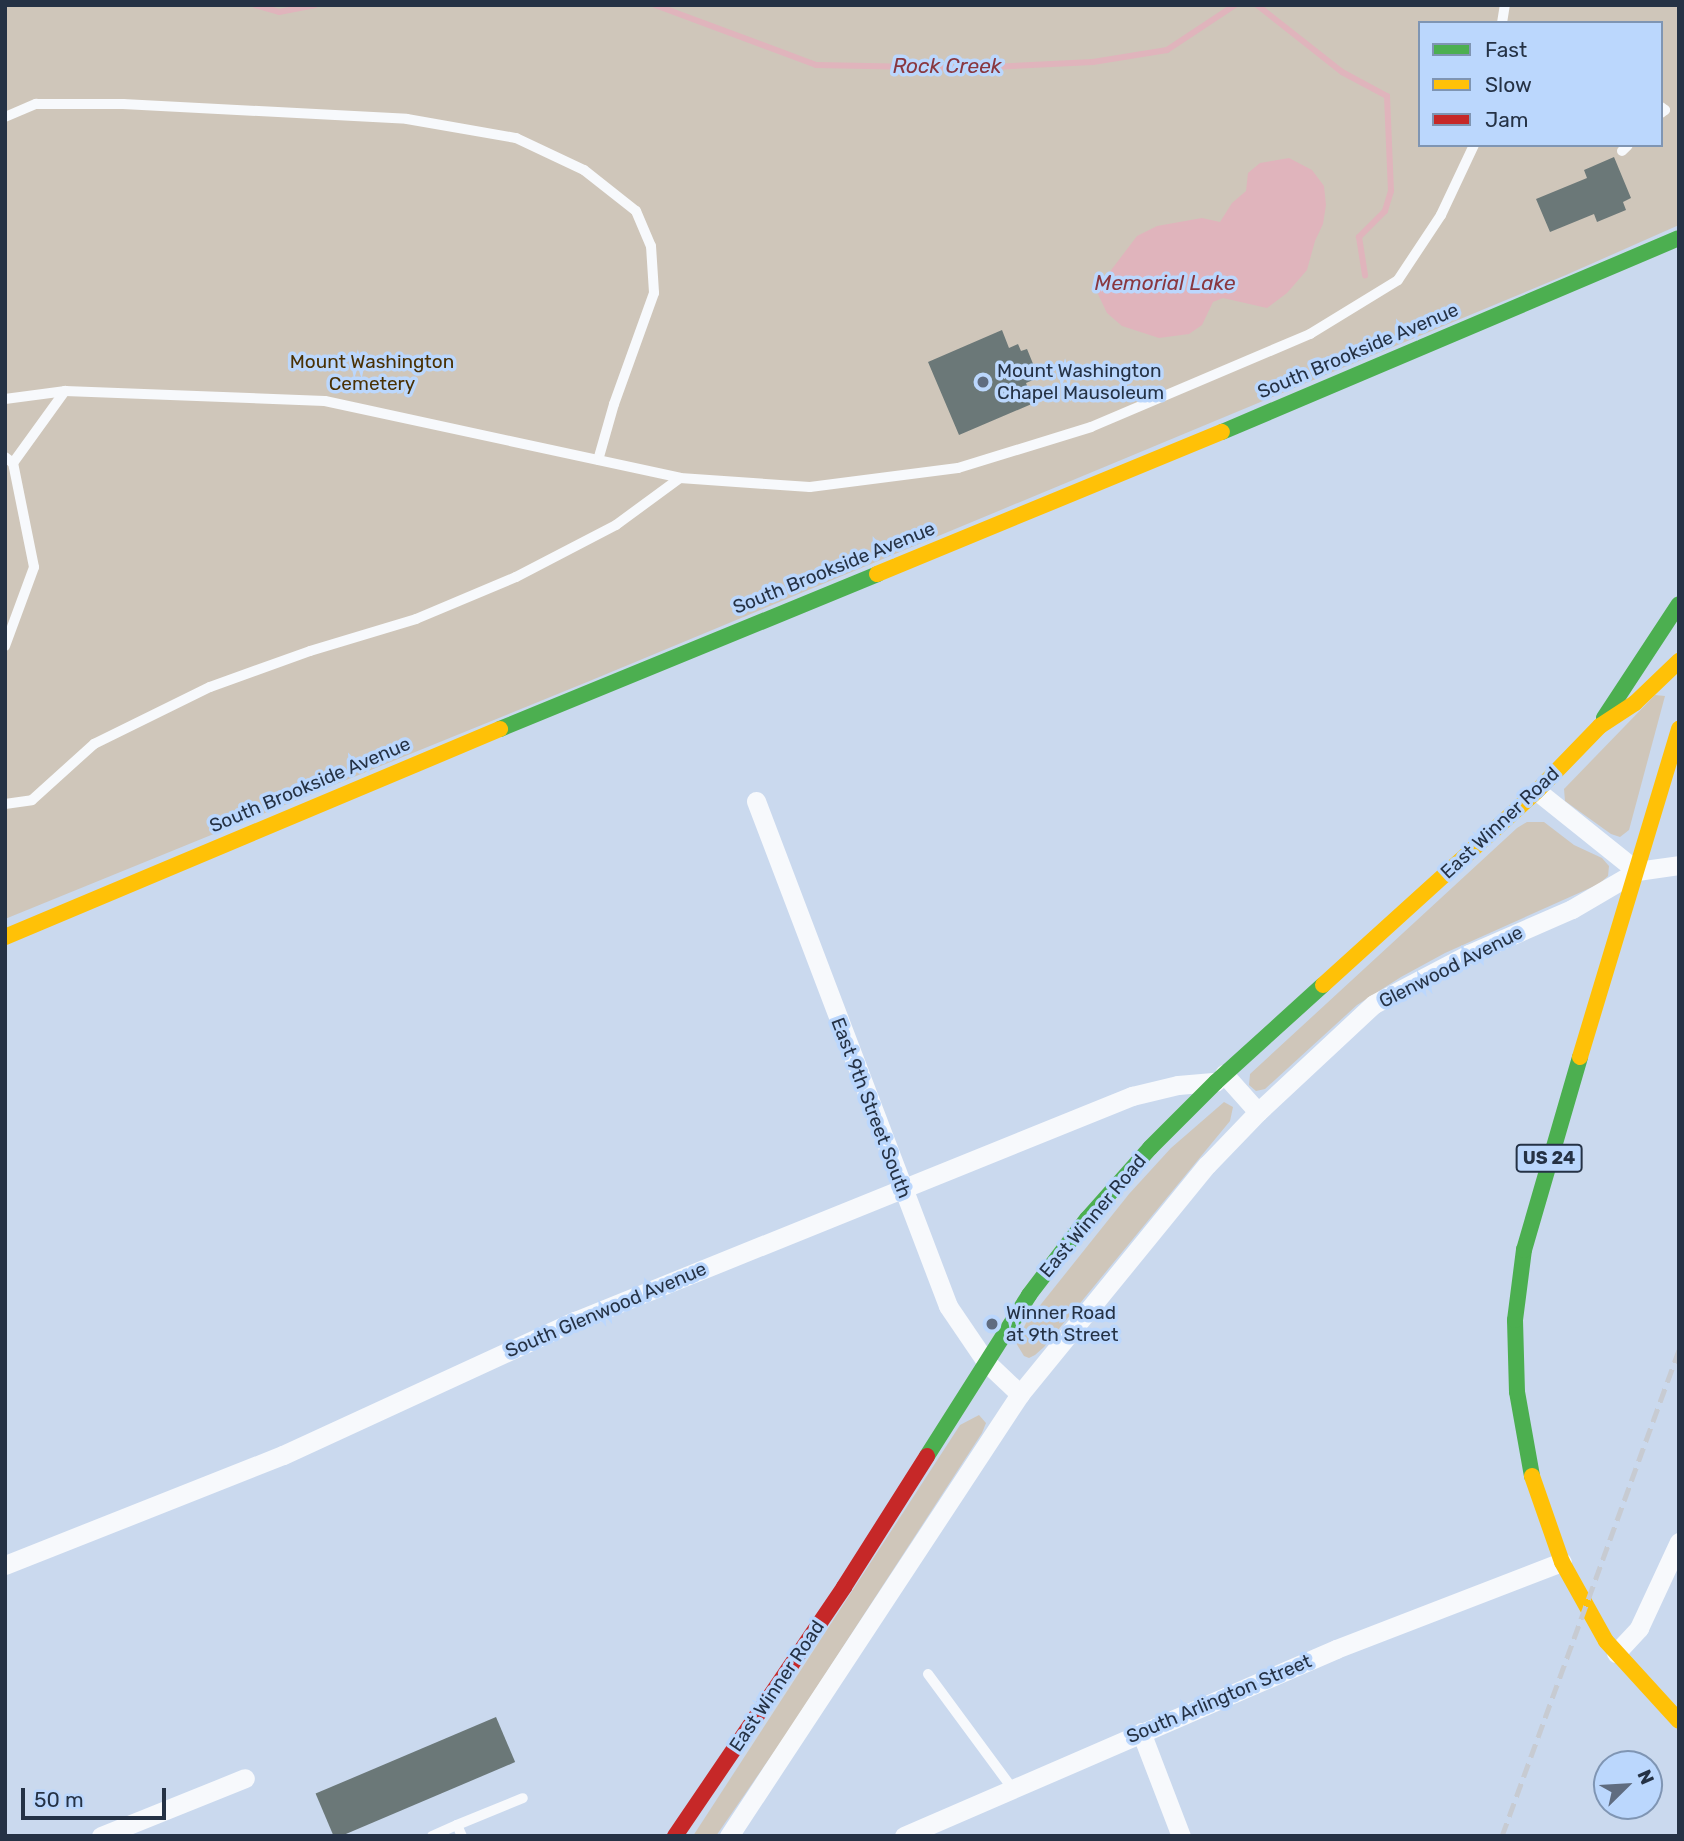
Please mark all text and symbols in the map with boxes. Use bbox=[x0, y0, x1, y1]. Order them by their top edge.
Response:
legend bbox=[1418, 21, 1663, 147]
text: Fast bbox=[1485, 37, 1527, 62]
water label: Rock Creek bbox=[892, 53, 1002, 79]
text: Slow bbox=[1485, 72, 1532, 97]
text: Jam bbox=[1485, 107, 1529, 132]
water label: Memorial Lake bbox=[1095, 270, 1235, 296]
street label: South Brookside Avenue bbox=[1254, 298, 1462, 404]
park label: Mount Washington Cemetery bbox=[290, 351, 454, 395]
place label: Mount Washington Chapel Mausoleum bbox=[997, 360, 1164, 404]
marker: Mount Washington Chapel Mausoleum bbox=[975, 374, 991, 390]
street label: South Brookside Avenue bbox=[729, 517, 939, 619]
street label: South Brookside Avenue bbox=[206, 732, 414, 838]
street label: East Winner Road bbox=[1436, 762, 1564, 884]
street label: Glenwood Avenue bbox=[1375, 921, 1527, 1013]
street label: East 9th Street South bbox=[826, 1015, 916, 1201]
road number: US 24 bbox=[1514, 1143, 1584, 1172]
street label: East Winner Road bbox=[1035, 1150, 1151, 1282]
street label: South Glenwood Avenue bbox=[502, 1257, 710, 1363]
place label: Winner Road at 9th Street bbox=[1006, 1302, 1118, 1346]
marker: Winner Road at 9th Street bbox=[984, 1316, 1000, 1332]
street label: East Winner Road bbox=[724, 1616, 830, 1756]
street label: South Arlington Street bbox=[1123, 1650, 1315, 1748]
north arrow bbox=[1593, 1750, 1663, 1820]
text: N bbox=[1633, 1766, 1659, 1788]
scale bar bbox=[24, 1774, 170, 1818]
text: 50 m bbox=[34, 1787, 84, 1812]

